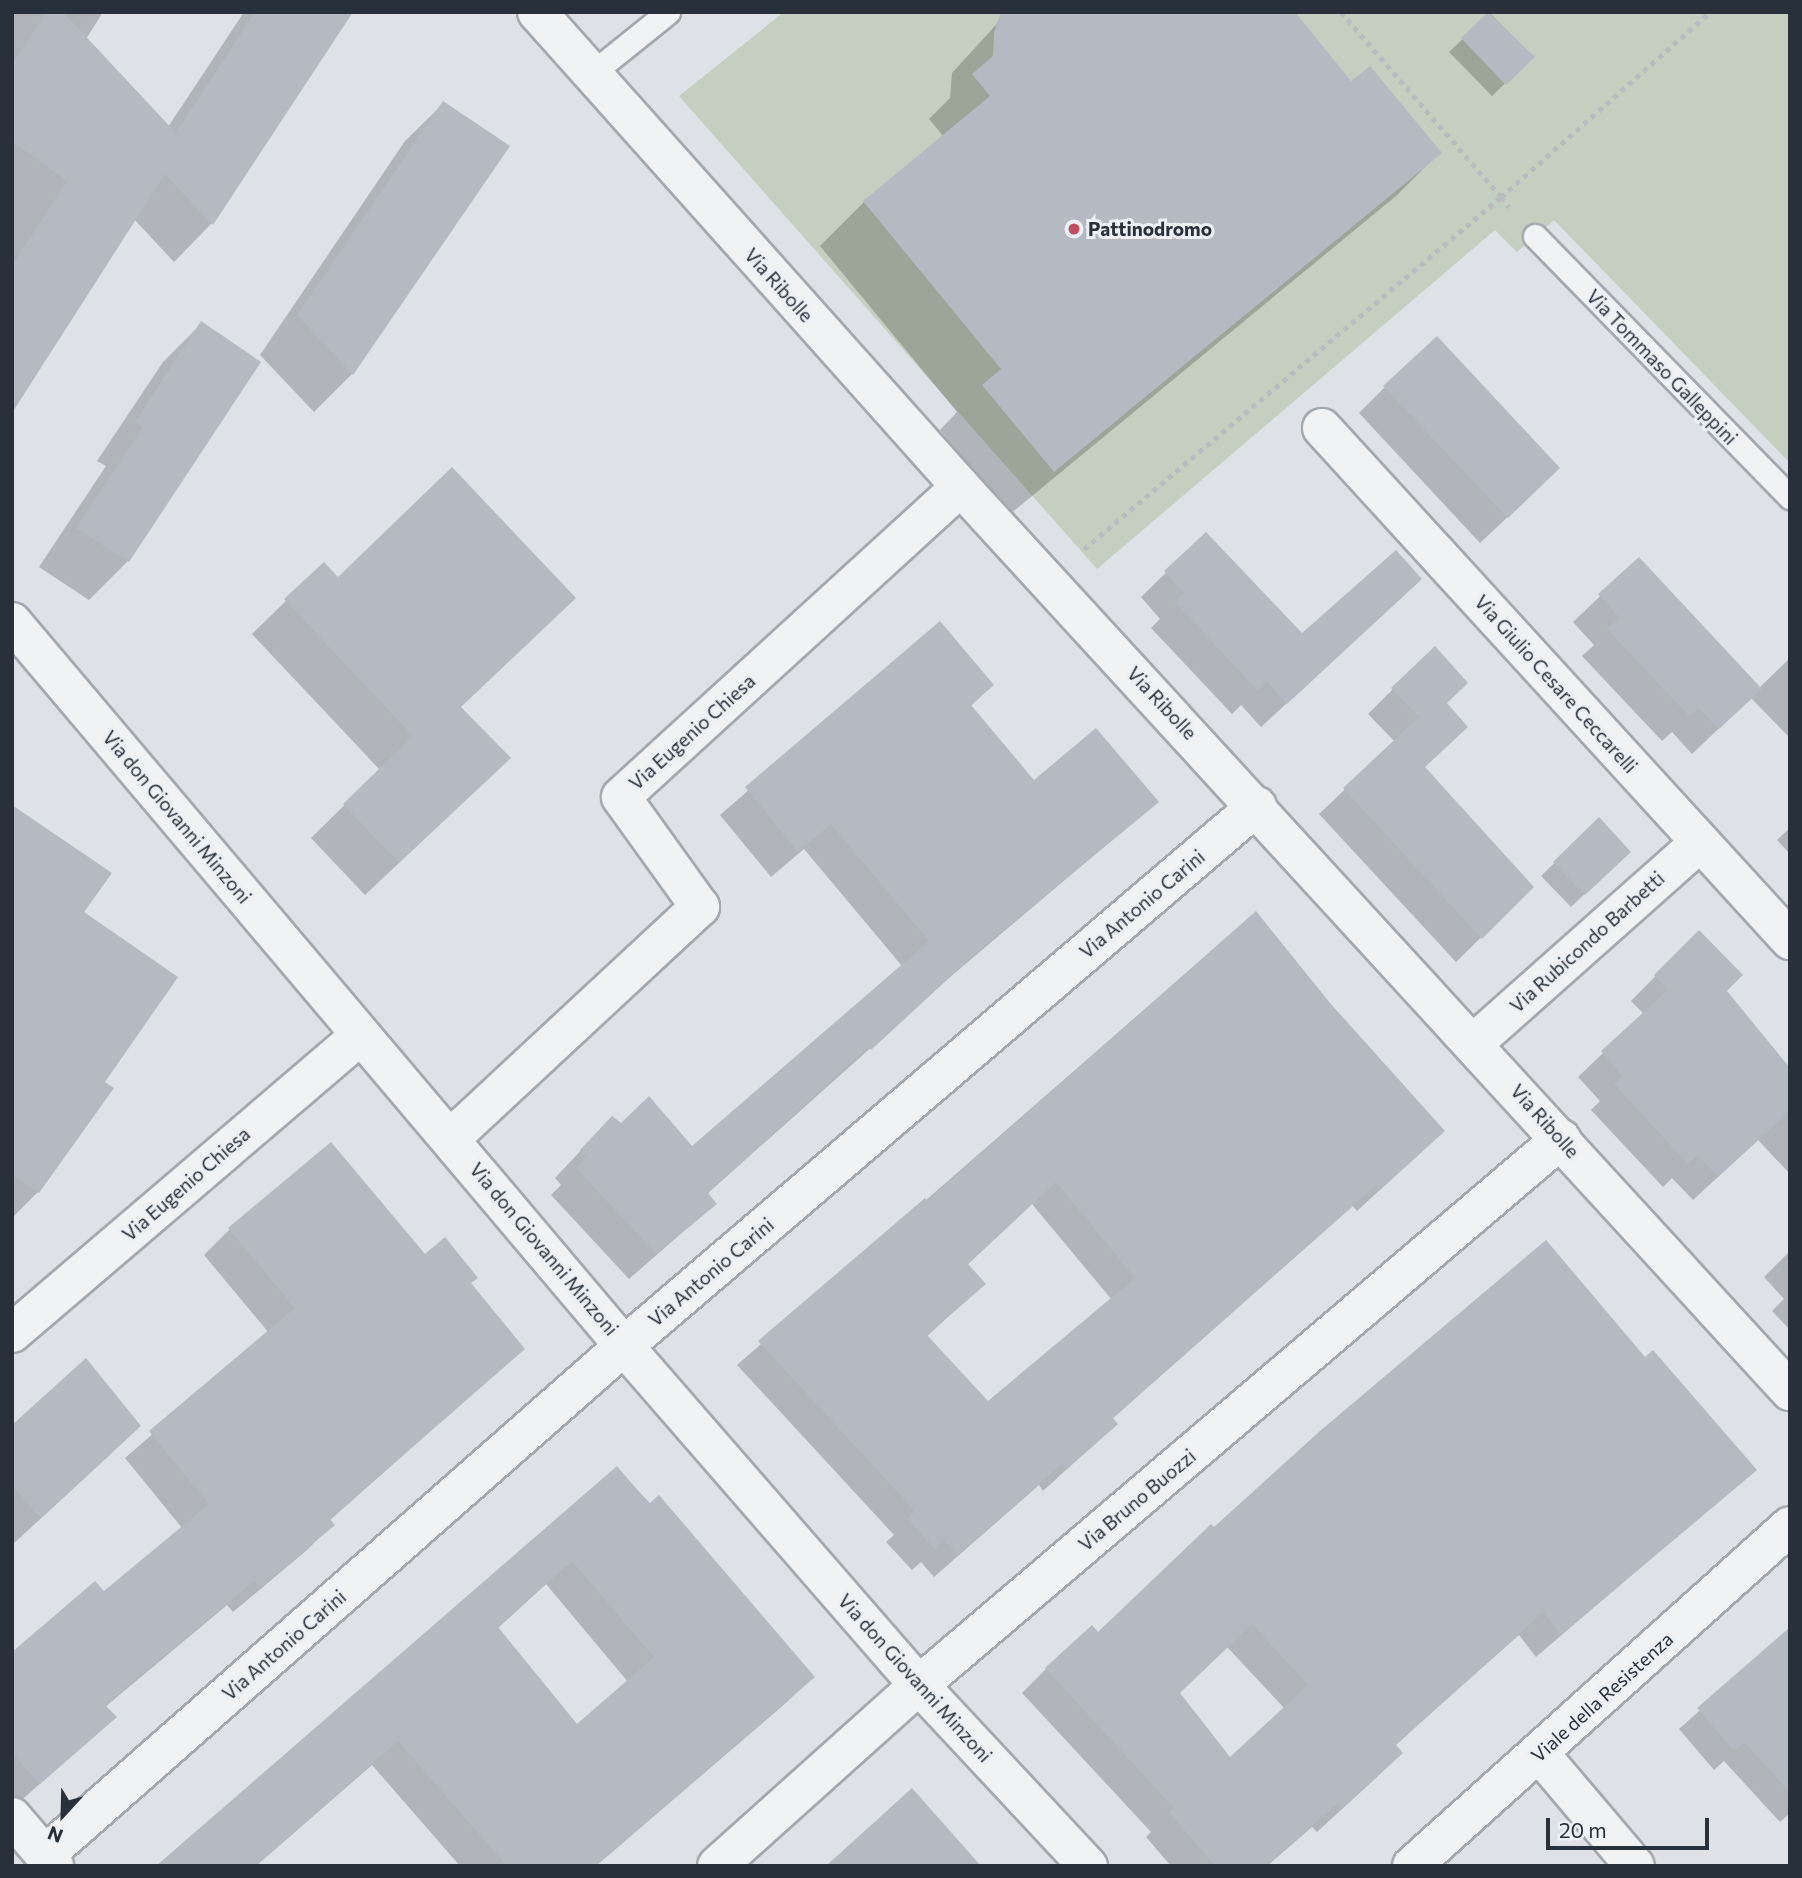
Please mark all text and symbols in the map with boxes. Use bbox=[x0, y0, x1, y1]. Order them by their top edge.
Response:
place label: Pattinodromo bbox=[1088, 218, 1212, 240]
marker: Pattinodromo bbox=[1066, 221, 1082, 237]
street label: Via Ribolle bbox=[740, 243, 818, 327]
street label: Via Tommaso Galleppini bbox=[1582, 285, 1742, 449]
street label: Via Giulio Cesare Ceccarelli bbox=[1470, 590, 1642, 778]
street label: Via Ribolle bbox=[1123, 662, 1201, 744]
street label: Via Eugenio Chiesa bbox=[624, 669, 760, 795]
street label: Via don Giovanni Minzoni bbox=[98, 726, 256, 908]
street label: Via Antonio Carini bbox=[1075, 845, 1209, 963]
street label: Via Rubicondo Barbetti bbox=[1505, 867, 1669, 1017]
street label: Via Ribolle bbox=[1506, 1079, 1584, 1163]
street label: Via Eugenio Chiesa bbox=[118, 1122, 254, 1246]
street label: Via don Giovanni Minzoni bbox=[465, 1158, 623, 1340]
street label: Via Antonio Carini bbox=[644, 1213, 778, 1331]
street label: Via Bruno Buozzi bbox=[1074, 1444, 1200, 1556]
street label: Via Antonio Carini bbox=[217, 1585, 351, 1705]
street label: Via don Giovanni Minzoni bbox=[833, 1589, 997, 1767]
street label: Viale della Resistenza bbox=[1526, 1627, 1678, 1767]
north arrow bbox=[28, 1780, 98, 1850]
scale bar bbox=[1550, 1804, 1713, 1848]
text: 20 m bbox=[1559, 1817, 1607, 1842]
text: N bbox=[44, 1822, 66, 1848]

